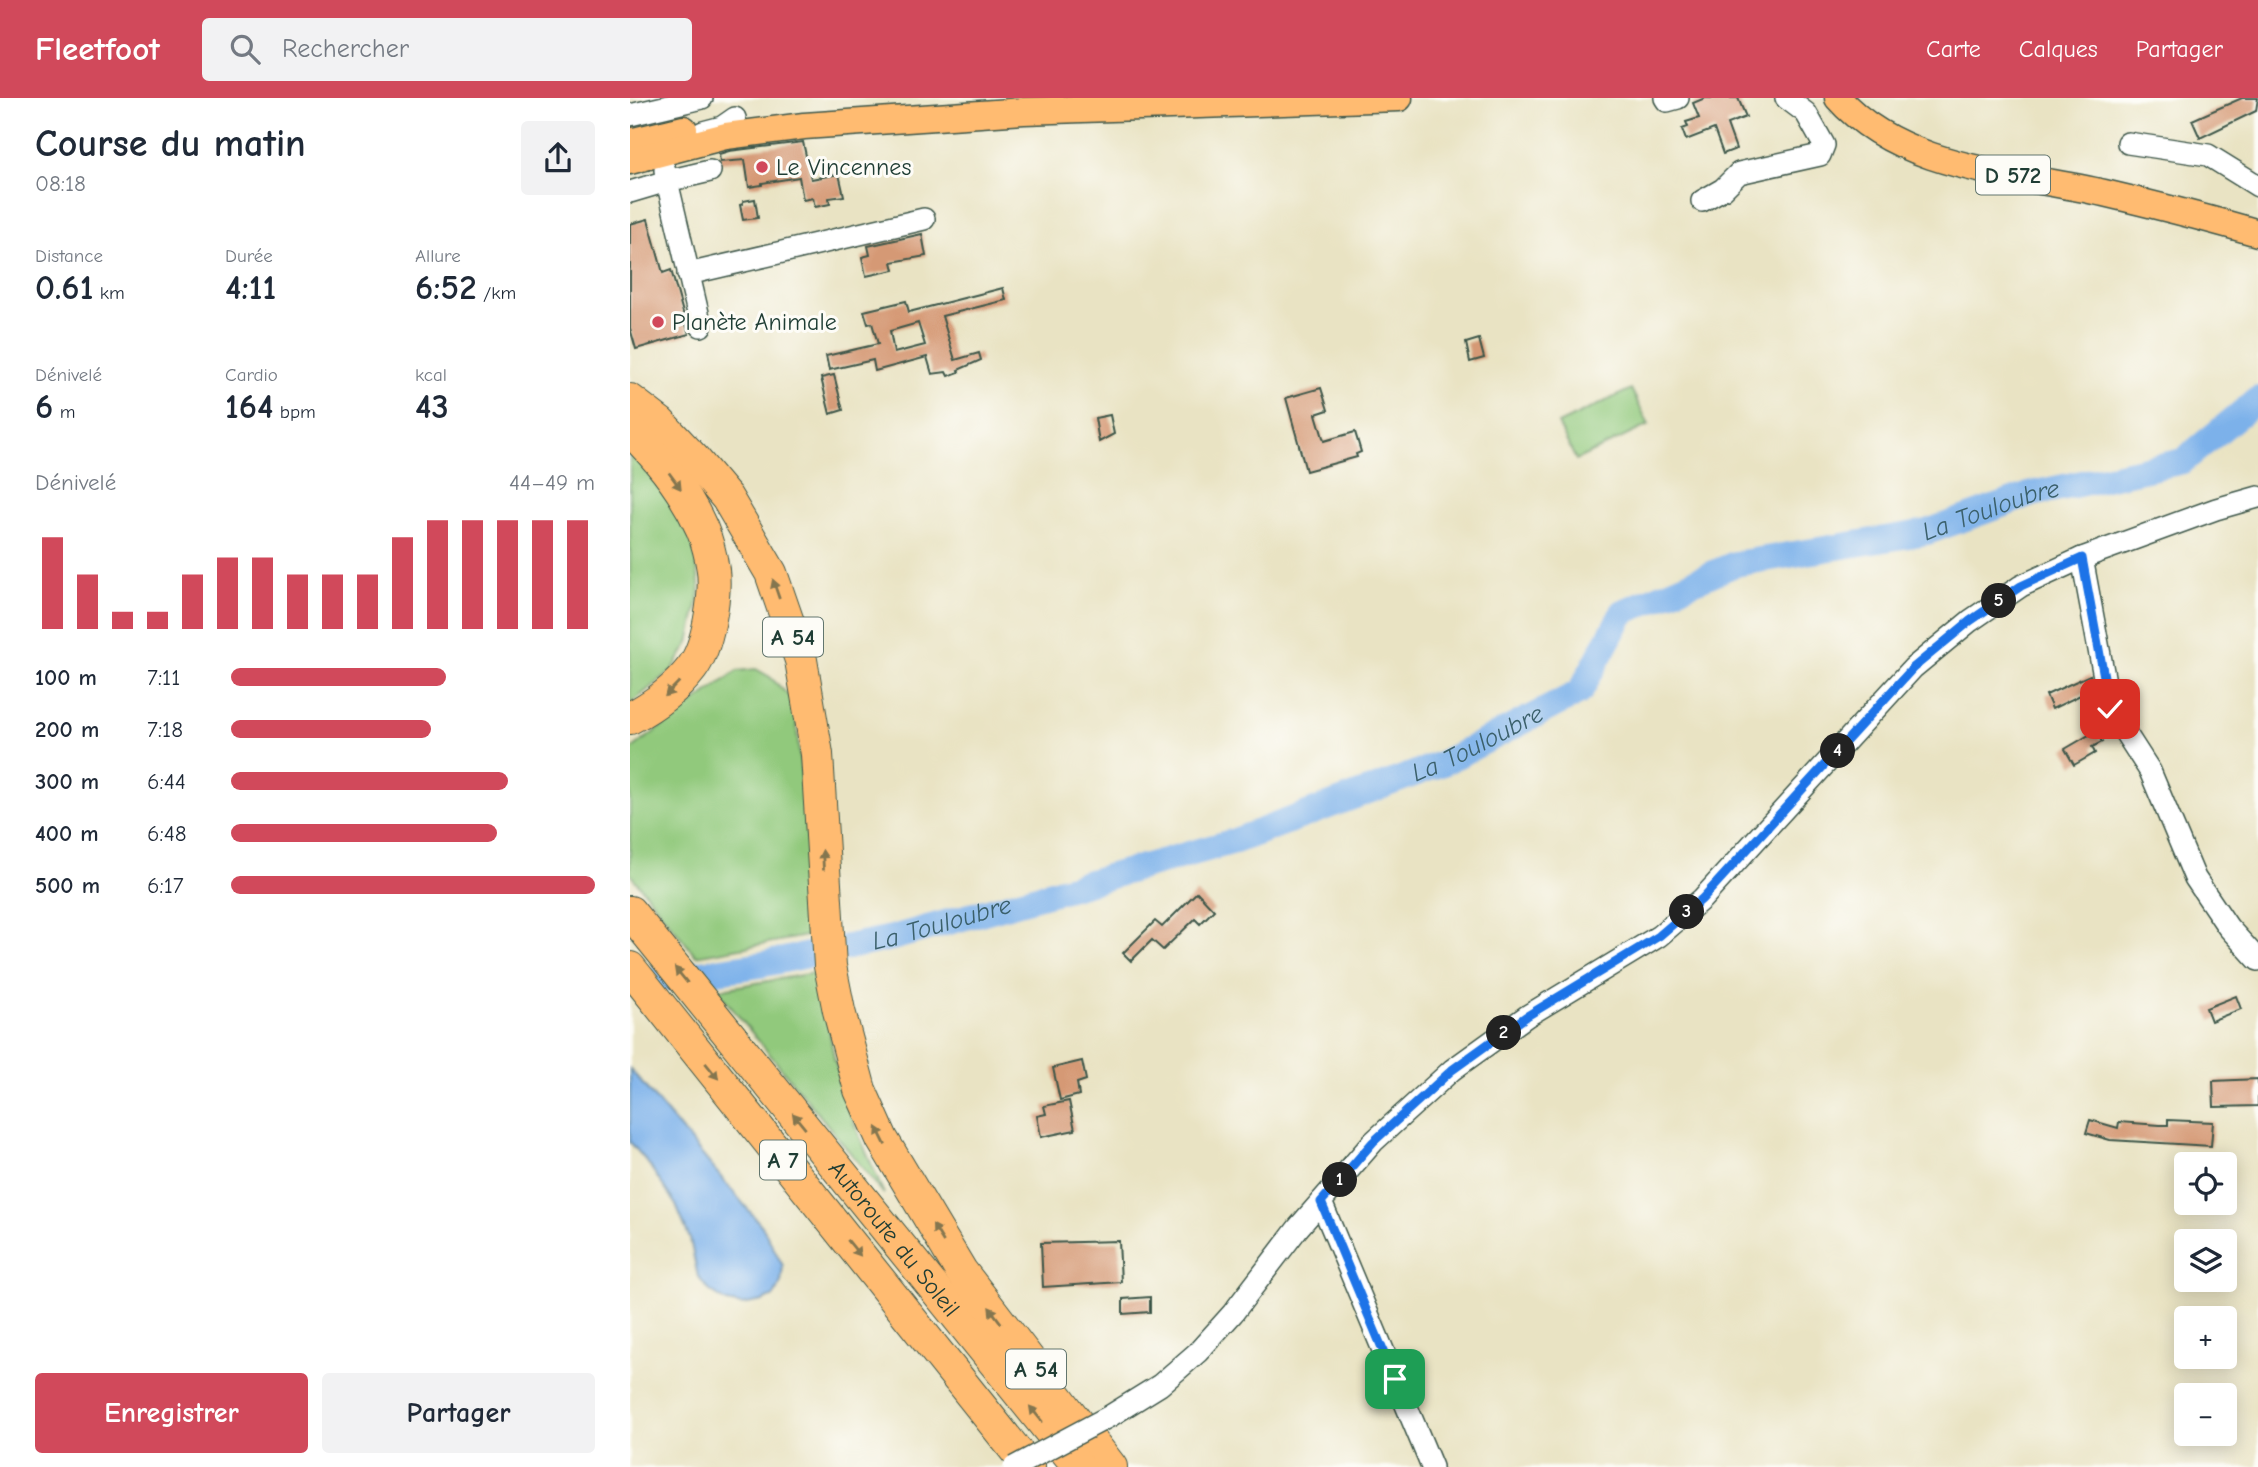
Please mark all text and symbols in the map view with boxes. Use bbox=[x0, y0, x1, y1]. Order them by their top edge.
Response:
search box bbox=[202, 18, 692, 81]
text: Fleetfoot bbox=[35, 30, 160, 68]
icon: search bbox=[226, 30, 264, 68]
text: Rechercher bbox=[282, 34, 409, 64]
text: Carte bbox=[1926, 35, 1981, 63]
text: Calques bbox=[2019, 35, 2098, 63]
text: Partager bbox=[2136, 35, 2223, 63]
button: share bbox=[521, 121, 595, 195]
text: Course du matin bbox=[35, 122, 306, 166]
place label: Le Vincennes bbox=[776, 153, 911, 181]
road number: D 572 bbox=[1976, 156, 2050, 194]
marker: Le Vincennes bbox=[754, 159, 770, 175]
text: 08:18 bbox=[35, 170, 86, 197]
text: Distance bbox=[35, 245, 103, 267]
text: Durée bbox=[225, 245, 273, 267]
text: Allure bbox=[415, 245, 461, 267]
text: 0.61 bbox=[35, 267, 93, 308]
text: 4:11 bbox=[225, 267, 276, 308]
text: 6:52 bbox=[415, 267, 477, 308]
text: km bbox=[93, 282, 125, 304]
text: /km bbox=[477, 282, 516, 304]
place label: Planète Animale bbox=[672, 308, 837, 336]
marker: Planète Animale bbox=[650, 314, 666, 330]
text: Dénivelé bbox=[35, 364, 102, 386]
text: Cardio bbox=[225, 364, 278, 386]
text: kcal bbox=[415, 364, 447, 386]
text: 6 bbox=[35, 386, 53, 427]
text: 164 bbox=[225, 386, 273, 427]
text: 43 bbox=[415, 386, 449, 427]
text: m bbox=[53, 401, 75, 423]
text: bpm bbox=[273, 401, 316, 423]
text: Dénivelé bbox=[35, 469, 116, 496]
text: 44–49 m bbox=[509, 469, 595, 496]
one-way arrow bbox=[668, 472, 682, 491]
water label: La Touloubre bbox=[1918, 473, 2062, 547]
one-way arrow bbox=[770, 578, 781, 599]
pin: 5 bbox=[1982, 584, 2016, 618]
text: 5 bbox=[1993, 589, 2004, 611]
road number: A 54 bbox=[763, 618, 823, 656]
text: 100 m bbox=[35, 664, 97, 691]
text: 7:11 bbox=[147, 664, 180, 691]
pin bbox=[2080, 679, 2140, 739]
one-way arrow bbox=[664, 680, 681, 697]
icon: check bbox=[2091, 690, 2129, 728]
water label: La Touloubre bbox=[1408, 699, 1549, 788]
text: 200 m bbox=[35, 716, 99, 743]
text: 7:18 bbox=[147, 716, 183, 743]
pin: 4 bbox=[1820, 734, 1856, 768]
text: 4 bbox=[1833, 739, 1842, 761]
text: 300 m bbox=[35, 768, 99, 795]
text: 6:44 bbox=[147, 768, 186, 795]
text: 400 m bbox=[35, 820, 99, 847]
text: 6:48 bbox=[147, 820, 187, 847]
one-way arrow bbox=[818, 848, 829, 870]
text: 500 m bbox=[35, 872, 100, 899]
text: 6:17 bbox=[147, 872, 184, 899]
water label: La Touloubre bbox=[870, 890, 1015, 957]
pin: 3 bbox=[1670, 894, 1704, 930]
text: 3 bbox=[1682, 900, 1691, 922]
one-way arrow bbox=[673, 967, 688, 985]
pin: 2 bbox=[1486, 1016, 1522, 1051]
text: 2 bbox=[1499, 1021, 1508, 1043]
one-way arrow bbox=[704, 1061, 719, 1079]
one-way arrow bbox=[792, 1112, 807, 1130]
one-way arrow bbox=[875, 1126, 887, 1146]
road number: A 7 bbox=[760, 1140, 806, 1180]
map controls bbox=[2174, 1152, 2237, 1446]
button: locate bbox=[2174, 1152, 2237, 1215]
street label: Autoroute du Soleil bbox=[823, 1155, 966, 1322]
pin: 1 bbox=[1322, 1162, 1358, 1198]
text: 1 bbox=[1336, 1168, 1343, 1190]
one-way arrow bbox=[931, 1224, 944, 1243]
button: layers bbox=[2174, 1229, 2237, 1292]
one-way arrow bbox=[846, 1239, 861, 1257]
button: + bbox=[2174, 1306, 2237, 1369]
one-way arrow bbox=[987, 1307, 1002, 1325]
pin bbox=[1365, 1349, 1425, 1409]
road number: A 54 bbox=[1006, 1350, 1066, 1388]
icon: arrive bbox=[1376, 1360, 1414, 1398]
button: Enregistrer bbox=[35, 1373, 308, 1453]
button: Partager bbox=[322, 1373, 595, 1453]
button: − bbox=[2174, 1383, 2237, 1446]
one-way arrow bbox=[1029, 1405, 1044, 1423]

